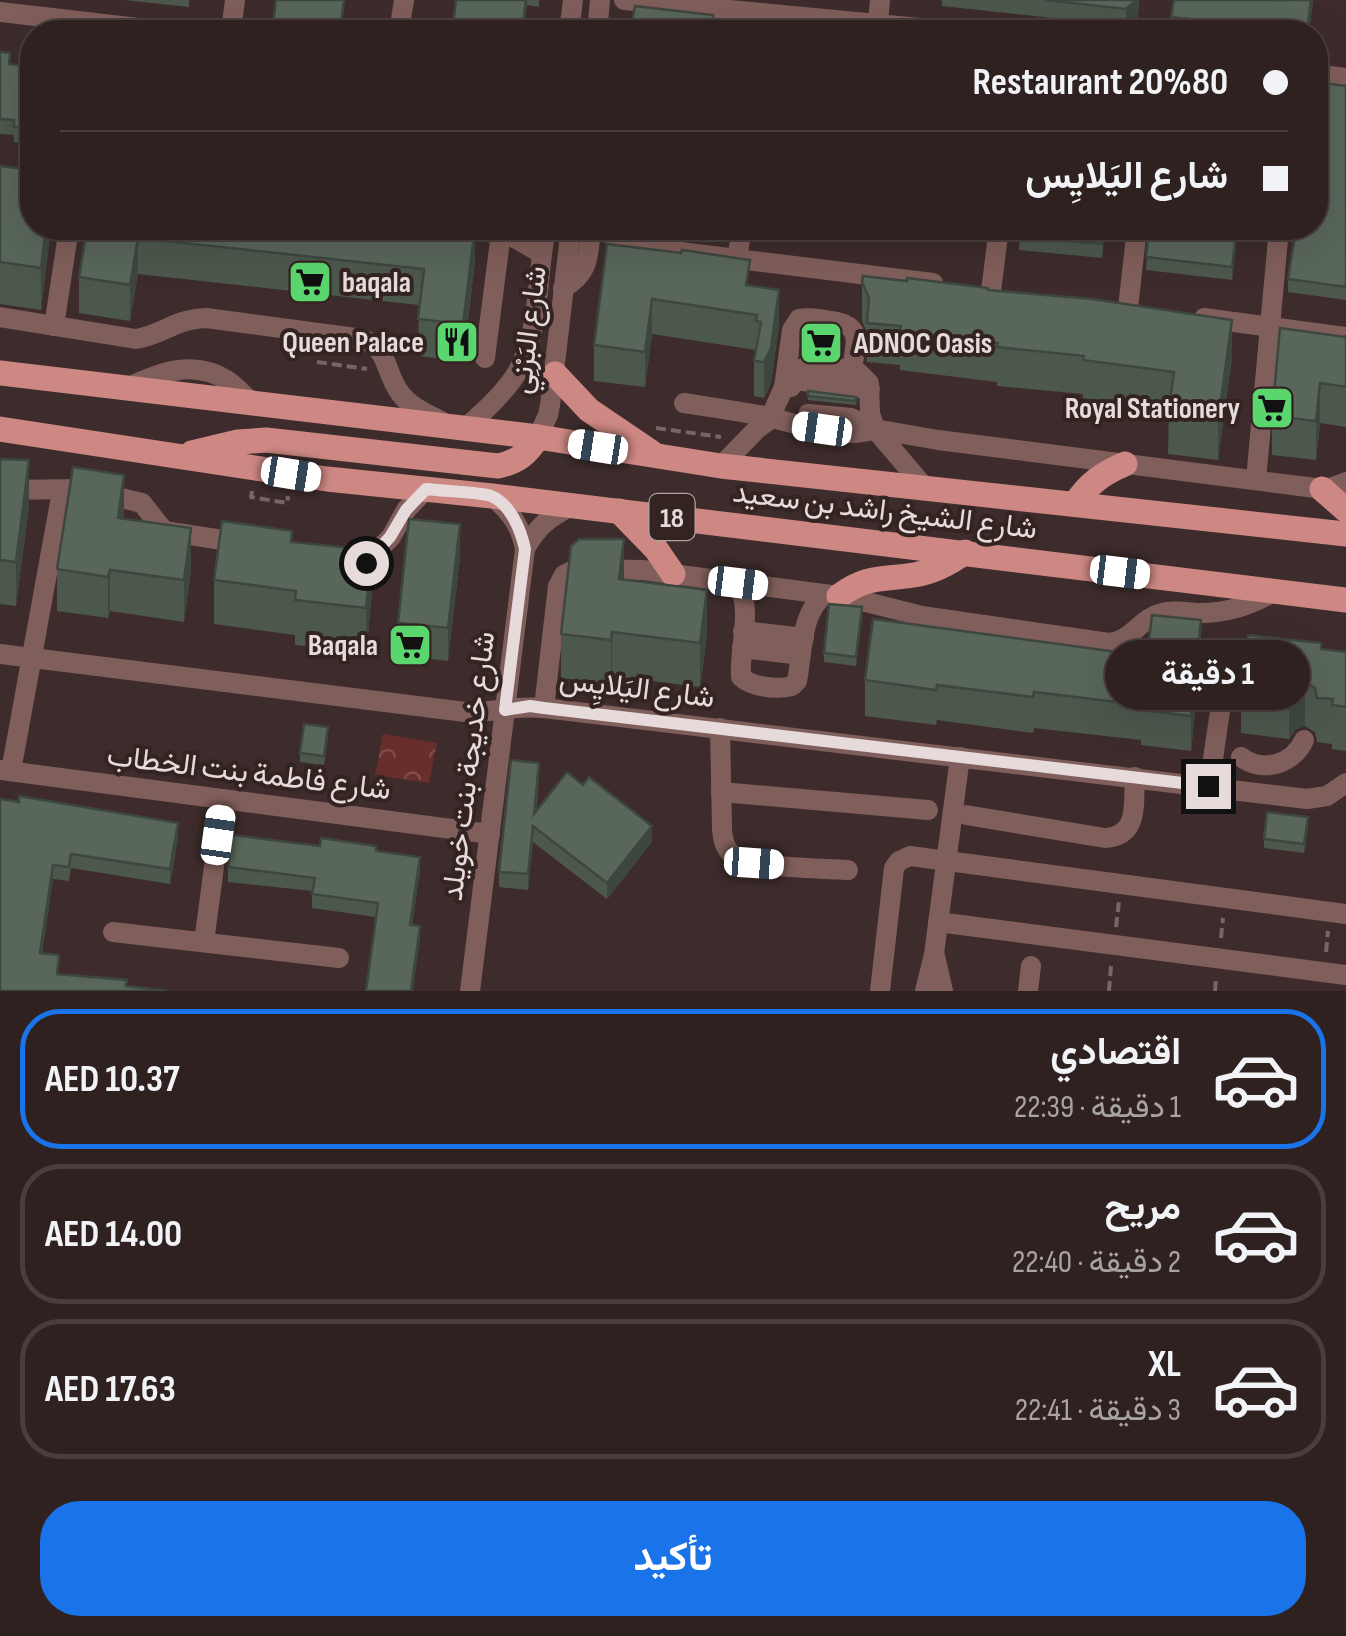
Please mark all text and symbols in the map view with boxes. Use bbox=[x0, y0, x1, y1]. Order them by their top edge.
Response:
text: 20%80 Restaurant bbox=[973, 60, 1228, 105]
text: شارع اليَلايِس bbox=[1025, 154, 1228, 199]
supermarket icon: baqala bbox=[287, 259, 333, 305]
street label: شارع البَرْنِي bbox=[503, 264, 560, 397]
place label: baqala bbox=[342, 265, 411, 301]
restaurant icon: Queen Palace bbox=[434, 319, 480, 365]
supermarket icon: ADNOC Oasis bbox=[798, 320, 844, 366]
place label: Queen Palace bbox=[282, 325, 424, 361]
place label: ADNOC Oasis bbox=[853, 326, 992, 362]
supermarket icon: Royal Stationery bbox=[1249, 385, 1295, 431]
place label: Royal Stationery bbox=[1065, 391, 1241, 427]
car bbox=[790, 410, 854, 448]
car bbox=[566, 427, 630, 467]
car bbox=[259, 454, 323, 494]
street label: شارع الشيخ راشد بن سعيد bbox=[730, 474, 1039, 549]
road number: 18 bbox=[650, 494, 694, 540]
route start bbox=[344, 541, 389, 586]
car bbox=[1088, 553, 1152, 591]
car bbox=[706, 564, 770, 602]
supermarket icon: Baqala bbox=[387, 622, 433, 668]
place label: Baqala bbox=[308, 628, 378, 664]
street label: شارع خديجة بنت خويلد bbox=[435, 629, 504, 903]
callout: 1 دقيقة bbox=[1106, 641, 1310, 711]
text: 1 دقيقة bbox=[1161, 655, 1254, 694]
street label: شارع اليَلايِس bbox=[557, 662, 717, 720]
street label: شارع فاطمة بنت الخطاب bbox=[105, 738, 393, 809]
route end bbox=[1186, 764, 1231, 809]
car bbox=[199, 803, 237, 867]
car bbox=[723, 846, 785, 880]
text: اقتصادي bbox=[1050, 1030, 1181, 1075]
icon: car bbox=[1211, 1034, 1301, 1124]
text: AED 10.37 bbox=[45, 1057, 180, 1102]
text: 1 دقيقة · 22:39 bbox=[1014, 1088, 1181, 1127]
text: مريح bbox=[1105, 1185, 1181, 1230]
icon: car bbox=[1211, 1189, 1301, 1279]
text: AED 14.00 bbox=[45, 1212, 182, 1257]
text: 2 دقيقة · 22:40 bbox=[1012, 1243, 1181, 1282]
text: XL bbox=[1148, 1342, 1181, 1387]
icon: car bbox=[1211, 1344, 1301, 1434]
text: AED 17.63 bbox=[45, 1367, 176, 1412]
text: 3 دقيقة · 22:41 bbox=[1015, 1391, 1181, 1430]
button: تأكيد bbox=[40, 1501, 1306, 1616]

